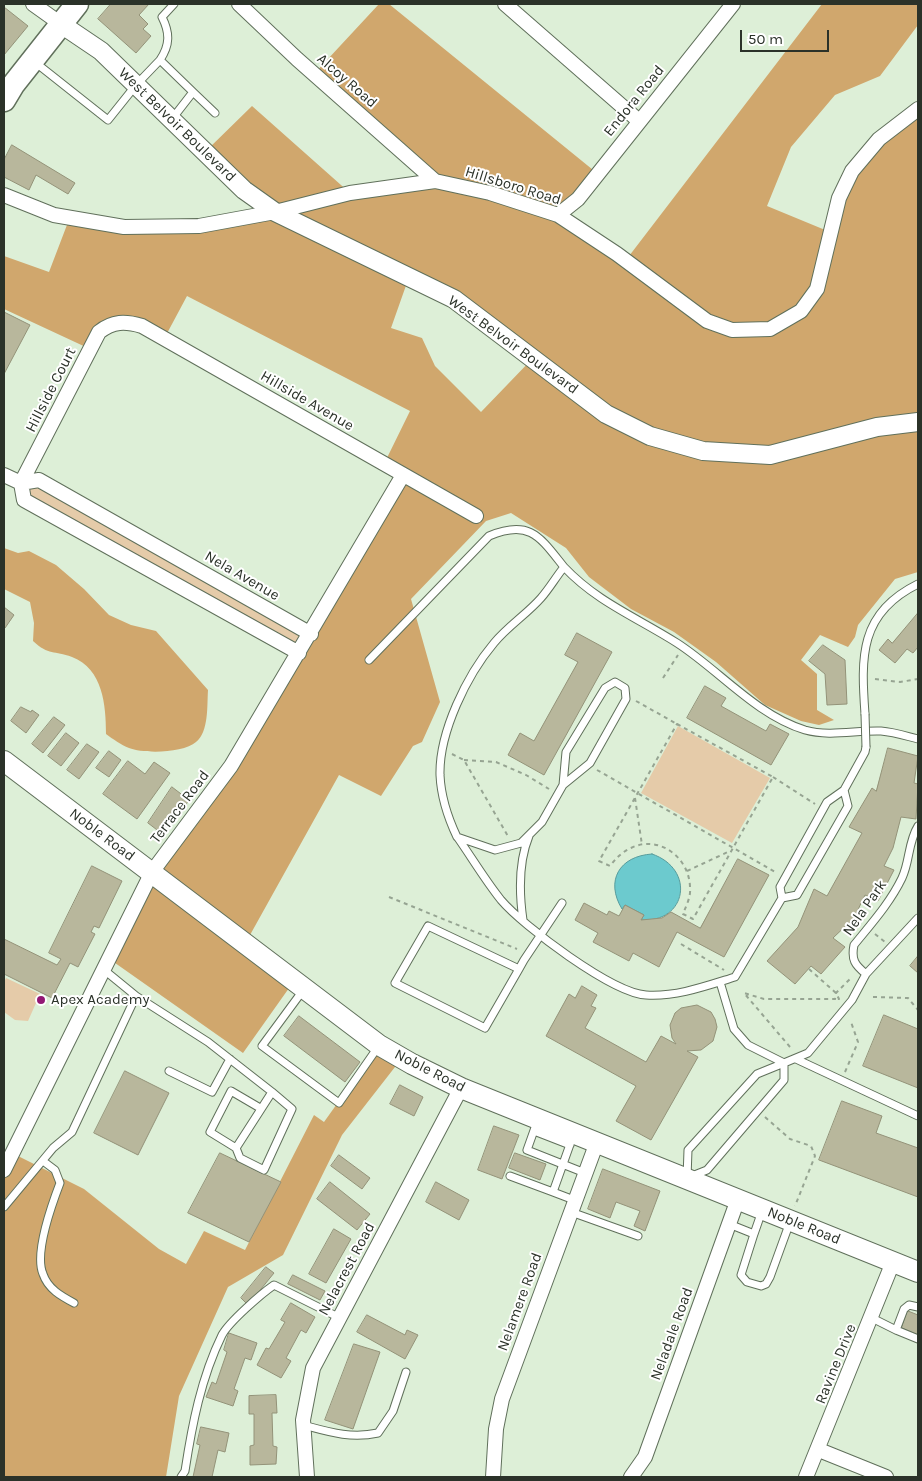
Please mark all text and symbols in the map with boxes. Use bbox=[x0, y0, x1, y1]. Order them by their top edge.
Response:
scale bar bbox=[742, 20, 831, 52]
text: 50 m bbox=[748, 30, 783, 48]
street label: Alcoy Road bbox=[313, 50, 381, 112]
street label: Endora Road bbox=[600, 62, 668, 140]
street label: West Belvoir Boulevard bbox=[114, 64, 240, 186]
street label: Hillsboro Road bbox=[463, 163, 563, 209]
street label: West Belvoir Boulevard bbox=[444, 292, 582, 398]
street label: Hillside Court bbox=[22, 345, 80, 435]
street label: Hillside Avenue bbox=[257, 367, 357, 435]
street label: Nela Avenue bbox=[201, 547, 283, 605]
street label: Terrace Road bbox=[147, 767, 213, 847]
street label: Noble Road bbox=[66, 805, 138, 865]
street label: Nela Park bbox=[839, 876, 891, 940]
place label: Apex Academy bbox=[51, 991, 150, 1009]
marker: Apex Academy bbox=[35, 994, 47, 1006]
street label: Noble Road bbox=[391, 1045, 469, 1097]
street label: Noble Road bbox=[765, 1203, 843, 1249]
street label: Nelacrest Road bbox=[315, 1219, 379, 1319]
street label: Nelamere Road bbox=[494, 1250, 546, 1354]
street label: Neladale Road bbox=[647, 1285, 697, 1383]
street label: Ravine Drive bbox=[812, 1321, 860, 1407]

